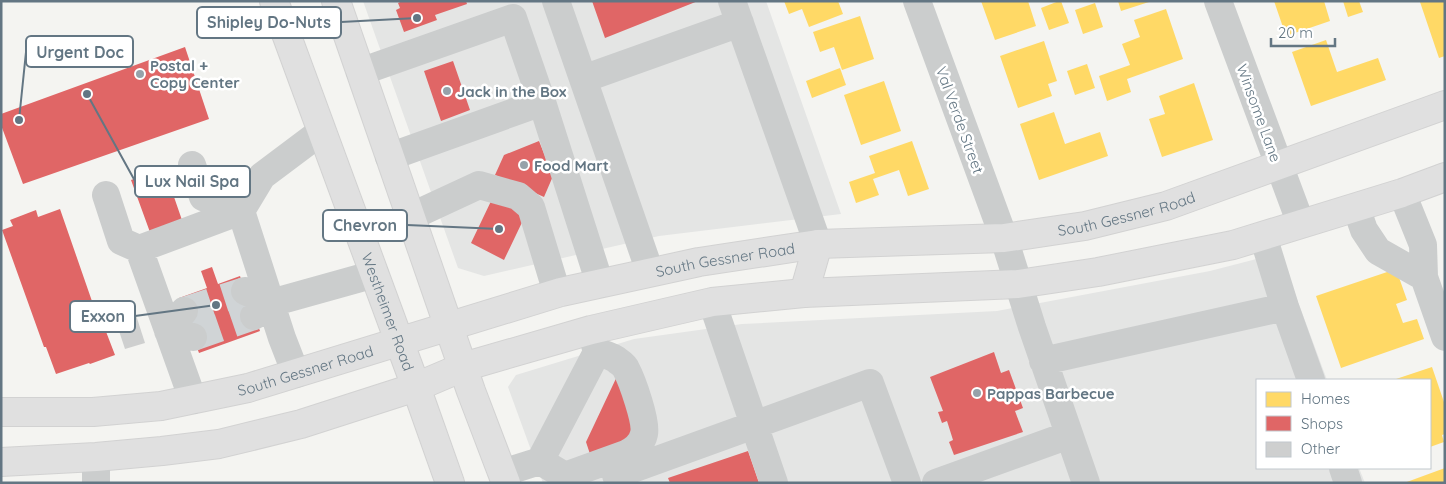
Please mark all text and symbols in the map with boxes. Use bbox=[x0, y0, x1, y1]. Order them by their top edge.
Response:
callout: Shipley Do-Nuts bbox=[197, 7, 341, 38]
text: Shipley Do-Nuts bbox=[207, 12, 331, 32]
scale bar bbox=[1271, 15, 1335, 47]
text: 20 m bbox=[1278, 23, 1313, 42]
callout: Urgent Doc bbox=[26, 36, 133, 67]
text: Urgent Doc bbox=[36, 42, 124, 62]
place label: Postal + Copy Center bbox=[150, 56, 240, 92]
street label: Winsome Lane bbox=[1232, 61, 1286, 165]
street label: Val Verde Street bbox=[932, 64, 988, 176]
marker: Postal + Copy Center bbox=[134, 68, 146, 80]
place label: Jack in the Box bbox=[457, 82, 567, 101]
marker: Jack in the Box bbox=[441, 85, 453, 97]
place label: Food Mart bbox=[534, 156, 609, 175]
marker: Food Mart bbox=[518, 159, 530, 171]
callout: Lux Nail Spa bbox=[135, 166, 250, 197]
text: Lux Nail Spa bbox=[145, 171, 239, 191]
street label: South Gessner Road bbox=[1056, 187, 1197, 239]
callout: Chevron bbox=[323, 210, 407, 241]
text: Chevron bbox=[333, 215, 397, 235]
street label: South Gessner Road bbox=[654, 238, 796, 281]
street label: Westheimer Road bbox=[358, 250, 419, 373]
callout: Exxon bbox=[70, 301, 135, 332]
text: Exxon bbox=[81, 306, 125, 326]
street label: South Gessner Road bbox=[236, 341, 375, 399]
legend bbox=[1256, 379, 1431, 469]
place label: Pappas Barbecue bbox=[987, 384, 1115, 403]
marker: Pappas Barbecue bbox=[971, 387, 983, 399]
text: Homes bbox=[1301, 389, 1350, 408]
text: Shops bbox=[1301, 414, 1343, 433]
text: Other bbox=[1301, 439, 1341, 458]

